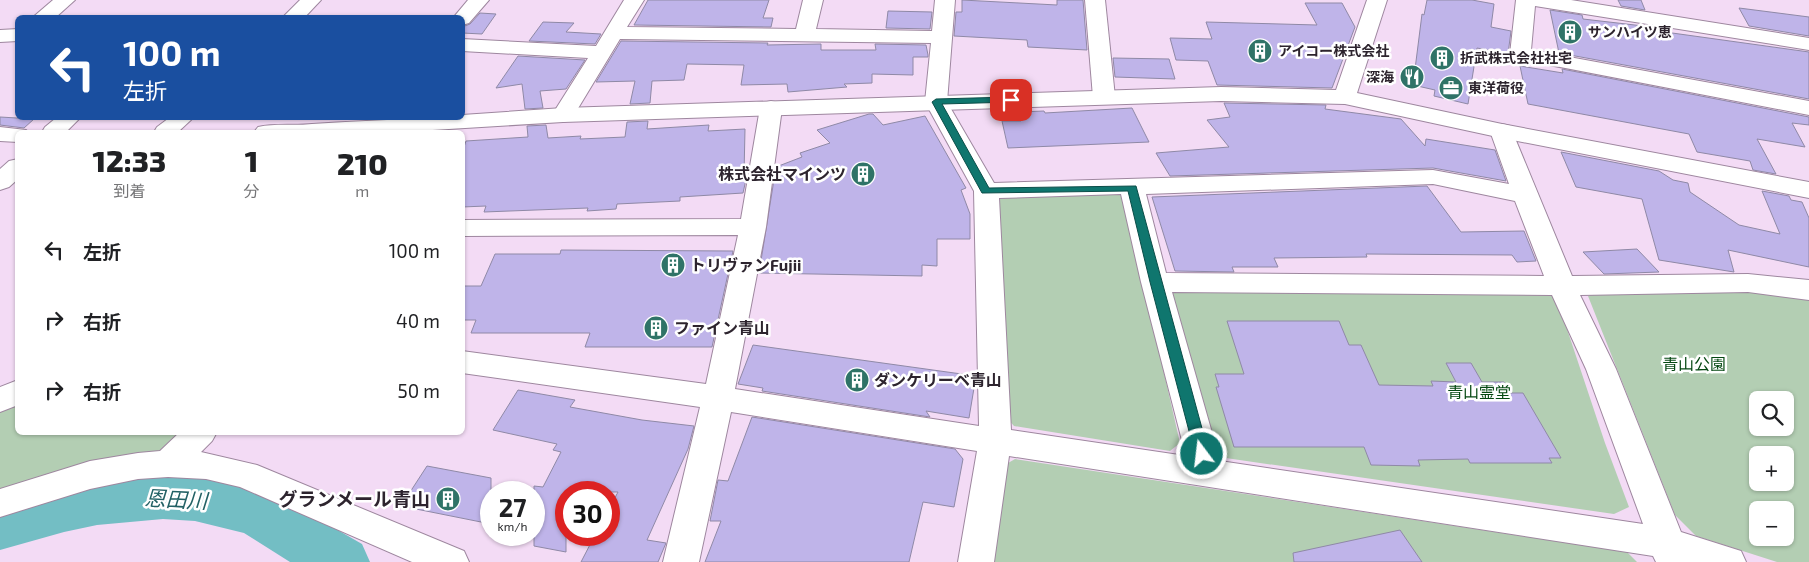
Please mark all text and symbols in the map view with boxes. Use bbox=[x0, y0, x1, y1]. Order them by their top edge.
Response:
building icon: サンハイツ恵 bbox=[1557, 19, 1583, 45]
place label: サンハイツ恵 bbox=[1588, 23, 1672, 40]
text: 100 m bbox=[123, 31, 221, 73]
icon: left bbox=[40, 35, 105, 100]
building icon: アイコー株式会社 bbox=[1247, 38, 1273, 64]
place label: アイコー株式会社 bbox=[1278, 42, 1389, 59]
building icon: 折武株式会社社宅 bbox=[1429, 45, 1455, 71]
place label: 折武株式会社社宅 bbox=[1460, 49, 1572, 66]
restaurant icon: 深海 bbox=[1399, 64, 1425, 90]
place label: 深海 bbox=[1366, 68, 1394, 85]
office icon: 東洋荷役 bbox=[1438, 75, 1464, 101]
text: 左折 bbox=[123, 77, 167, 103]
pin bbox=[990, 79, 1032, 121]
place label: 東洋荷役 bbox=[1468, 79, 1524, 96]
icon: arrive bbox=[997, 86, 1025, 114]
text: 12:33 bbox=[92, 142, 166, 178]
text: 1 bbox=[245, 142, 258, 178]
text: 210 bbox=[337, 145, 388, 181]
building icon: 株式会社マインツ bbox=[850, 161, 876, 187]
place label: 株式会社マインツ bbox=[718, 164, 846, 183]
text: 到着 bbox=[113, 181, 145, 200]
text: 分 bbox=[244, 181, 260, 200]
text: m bbox=[355, 181, 369, 200]
icon: left bbox=[40, 236, 68, 264]
text: 100 m bbox=[389, 239, 440, 262]
text: 左折 bbox=[83, 240, 121, 263]
building icon: トリヴァンFujii bbox=[660, 252, 686, 278]
place label: トリヴァンFujii bbox=[690, 255, 801, 274]
icon: right bbox=[40, 306, 68, 334]
text: 40 m bbox=[396, 309, 440, 332]
text: 右折 bbox=[83, 310, 121, 333]
building icon: ファイン青山 bbox=[643, 315, 669, 341]
place label: ファイン青山 bbox=[674, 318, 770, 337]
park label: 青山公園 bbox=[1662, 354, 1726, 373]
building icon: ダンケリーベ青山 bbox=[844, 367, 870, 393]
place label: ダンケリーベ青山 bbox=[874, 370, 1002, 389]
icon: right bbox=[40, 376, 68, 404]
text: 50 m bbox=[397, 379, 440, 402]
text: 右折 bbox=[83, 380, 121, 403]
park label: 青山霊堂 bbox=[1447, 382, 1511, 401]
map controls bbox=[1749, 391, 1794, 546]
button: search bbox=[1749, 391, 1794, 436]
position arrow bbox=[1175, 427, 1227, 479]
button: + bbox=[1749, 446, 1794, 491]
speed limit sign: 30 bbox=[555, 481, 620, 546]
water label: 恩田川 bbox=[144, 484, 210, 513]
building icon: グランメール青山 bbox=[435, 486, 461, 512]
place label: グランメール青山 bbox=[279, 487, 430, 510]
text: 27 bbox=[499, 492, 526, 522]
button: − bbox=[1749, 501, 1794, 546]
text: km/h bbox=[498, 519, 527, 533]

